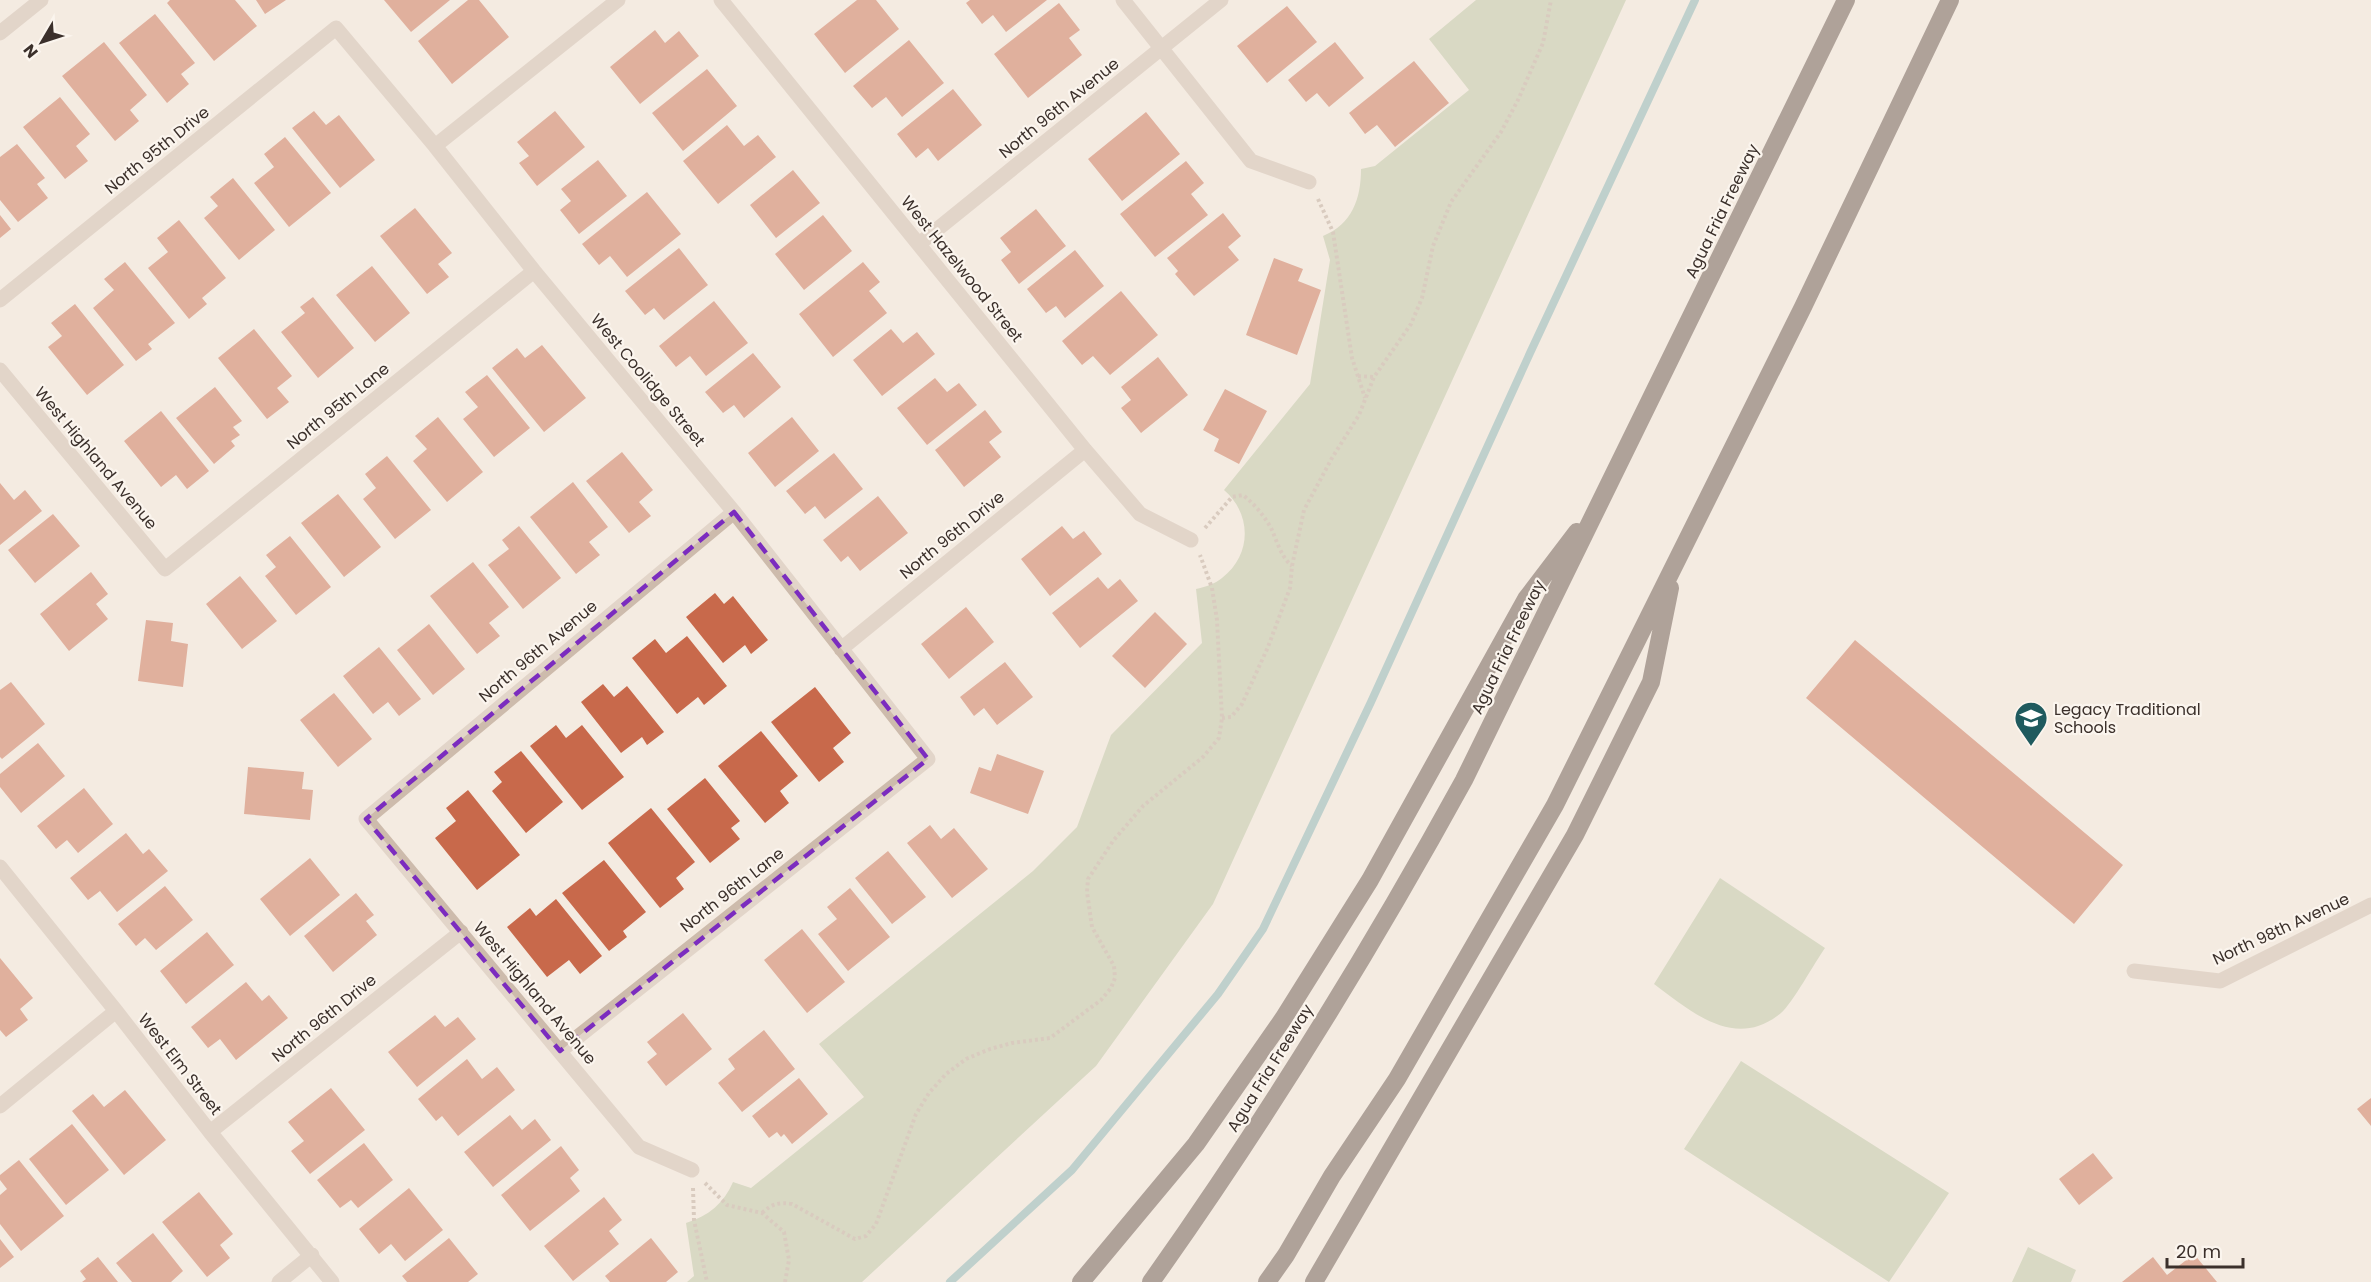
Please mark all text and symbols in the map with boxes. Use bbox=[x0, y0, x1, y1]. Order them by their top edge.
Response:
north arrow bbox=[12, 12, 72, 72]
text: N bbox=[18, 39, 43, 63]
street label: North 96th Avenue bbox=[994, 52, 1124, 164]
street label: North 95th Drive bbox=[100, 101, 214, 199]
street label: Agua Fria Freeway bbox=[1679, 140, 1765, 282]
street label: West Hazelwood Street bbox=[896, 191, 1028, 347]
street label: West Coolidge Street bbox=[585, 308, 711, 452]
street label: North 95th Lane bbox=[282, 357, 394, 455]
street label: West Highland Avenue bbox=[29, 382, 163, 534]
street label: North 96th Drive bbox=[895, 486, 1009, 584]
street label: Agua Fria Freeway bbox=[1465, 576, 1551, 718]
street label: North 96th Avenue bbox=[474, 594, 602, 708]
place label: Legacy Traditional Schools bbox=[2054, 698, 2201, 739]
school or university icon: Legacy Traditional Schools bbox=[2013, 700, 2049, 747]
street label: North 96th Lane bbox=[675, 842, 789, 938]
street label: North 98th Avenue bbox=[2209, 887, 2353, 971]
street label: West Highland Avenue bbox=[468, 917, 602, 1069]
street label: North 96th Drive bbox=[267, 969, 381, 1067]
street label: Agua Fria Freeway bbox=[1221, 1000, 1319, 1136]
street label: West Elm Street bbox=[133, 1008, 227, 1120]
scale bar bbox=[2167, 1231, 2244, 1269]
text: 20 m bbox=[2176, 1239, 2221, 1264]

